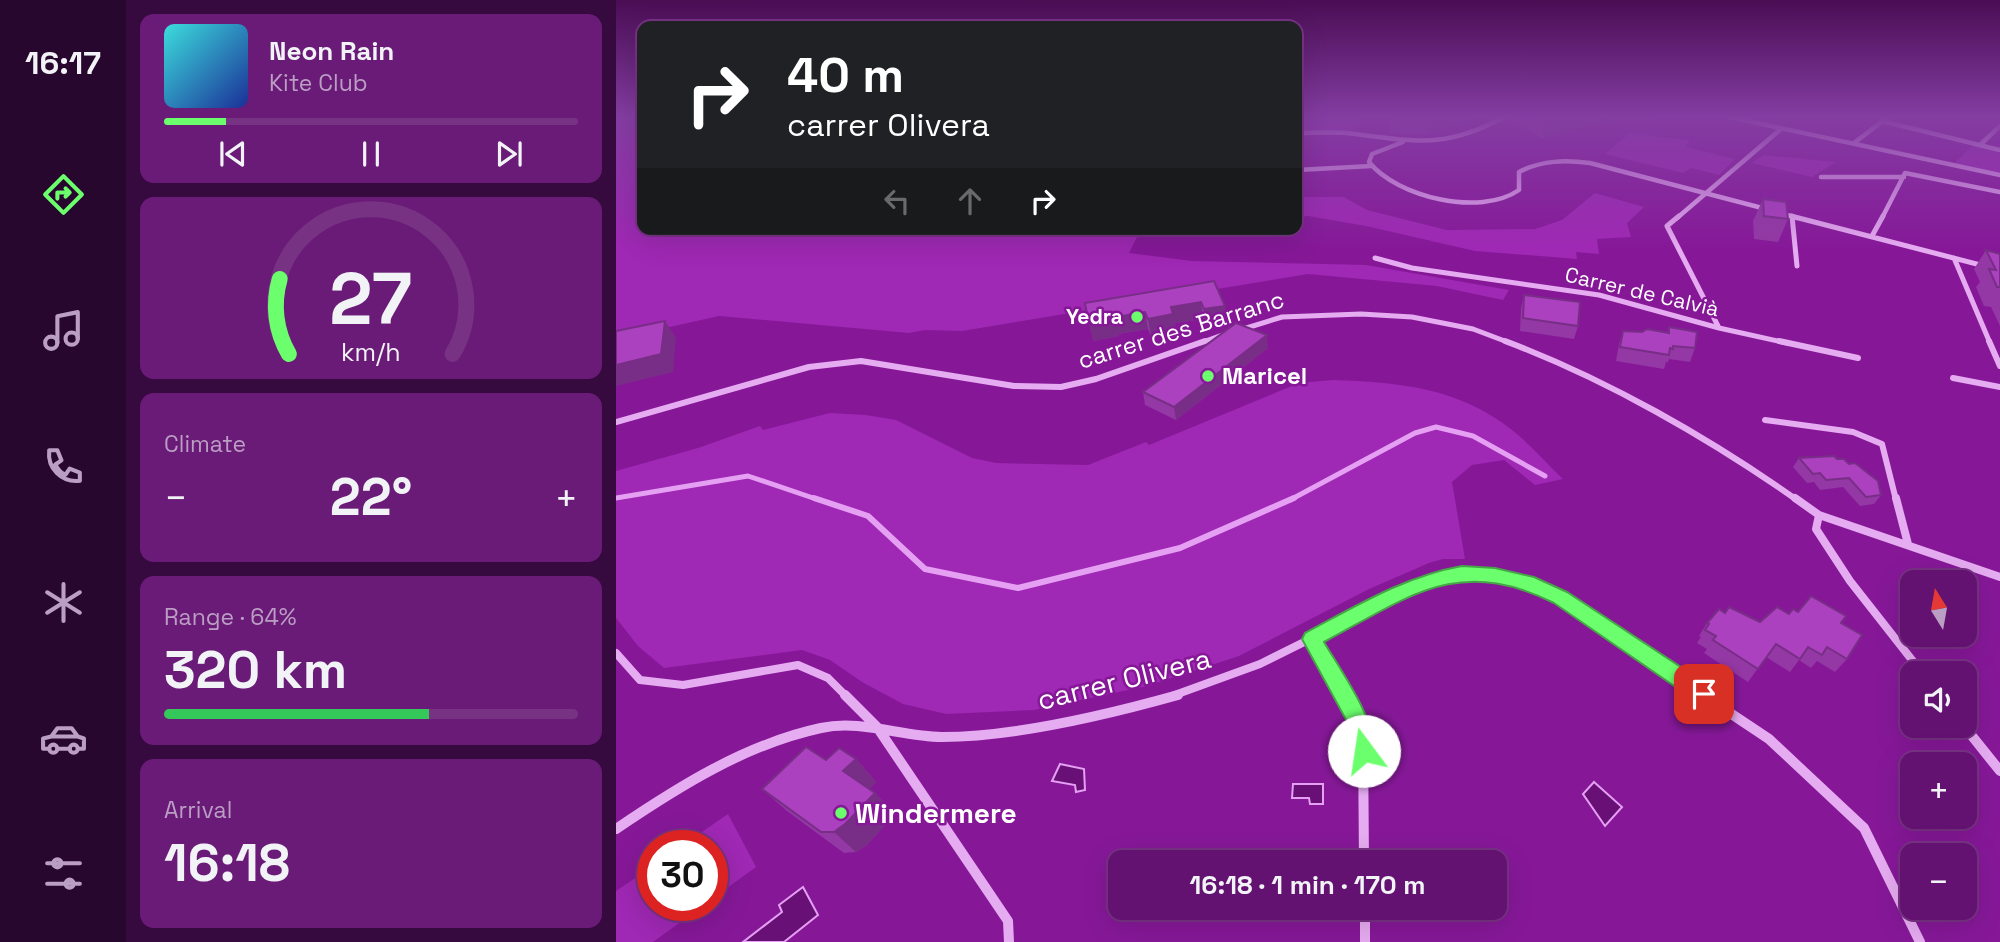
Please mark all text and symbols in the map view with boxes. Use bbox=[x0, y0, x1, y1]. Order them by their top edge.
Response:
text: Neon Rain bbox=[269, 34, 394, 68]
text: 16:17 bbox=[25, 43, 101, 83]
text: 40 m bbox=[787, 44, 904, 106]
icon: right bbox=[672, 49, 763, 140]
text: Kite Club bbox=[269, 68, 368, 98]
text: carrer Olivera bbox=[787, 105, 990, 145]
icon: previous bbox=[214, 135, 252, 173]
icon: pause bbox=[352, 135, 390, 173]
icon: next bbox=[490, 135, 528, 173]
icon: directions bbox=[39, 170, 88, 219]
icon: left bbox=[878, 182, 916, 220]
icon: ahead bbox=[951, 182, 989, 220]
icon: right bbox=[1024, 182, 1062, 220]
text: 27 bbox=[330, 252, 412, 345]
street label: Carrer de Calvià bbox=[1562, 261, 1722, 322]
street label: carrer des Barranc bbox=[1074, 283, 1288, 376]
place label: Yedra bbox=[1066, 303, 1123, 330]
icon: music bbox=[39, 306, 88, 355]
marker: Yedra bbox=[1129, 309, 1145, 325]
text: km/h bbox=[341, 336, 401, 368]
place label: Maricel bbox=[1222, 360, 1307, 391]
marker: Maricel bbox=[1200, 368, 1216, 384]
text: Climate bbox=[164, 429, 246, 459]
icon: phone bbox=[39, 442, 88, 491]
text: 22° bbox=[330, 464, 412, 530]
text: − bbox=[164, 474, 188, 522]
text: + bbox=[554, 474, 578, 522]
north arrow bbox=[1900, 570, 1978, 648]
map controls bbox=[1900, 570, 1977, 920]
icon: climate bbox=[39, 578, 88, 627]
text: Range · 64% bbox=[164, 602, 297, 632]
text: 320 km bbox=[164, 637, 347, 703]
street label: carrer Olivera bbox=[1034, 640, 1214, 718]
button: sound bbox=[1900, 661, 1977, 738]
pin bbox=[1674, 664, 1734, 724]
icon: arrive bbox=[1685, 675, 1723, 713]
icon: car bbox=[39, 714, 88, 763]
position arrow bbox=[1327, 714, 1401, 788]
button: + bbox=[1900, 752, 1977, 829]
text: Arrival bbox=[164, 795, 232, 825]
place label: Windermere bbox=[855, 795, 1017, 831]
marker: Windermere bbox=[833, 805, 849, 821]
text: 16:18 bbox=[164, 830, 290, 896]
speed limit sign: 30 bbox=[637, 830, 728, 921]
button: − bbox=[1900, 843, 1977, 920]
icon: filters bbox=[39, 849, 88, 898]
text: 16:18 · 1 min · 170 m bbox=[1190, 868, 1425, 902]

